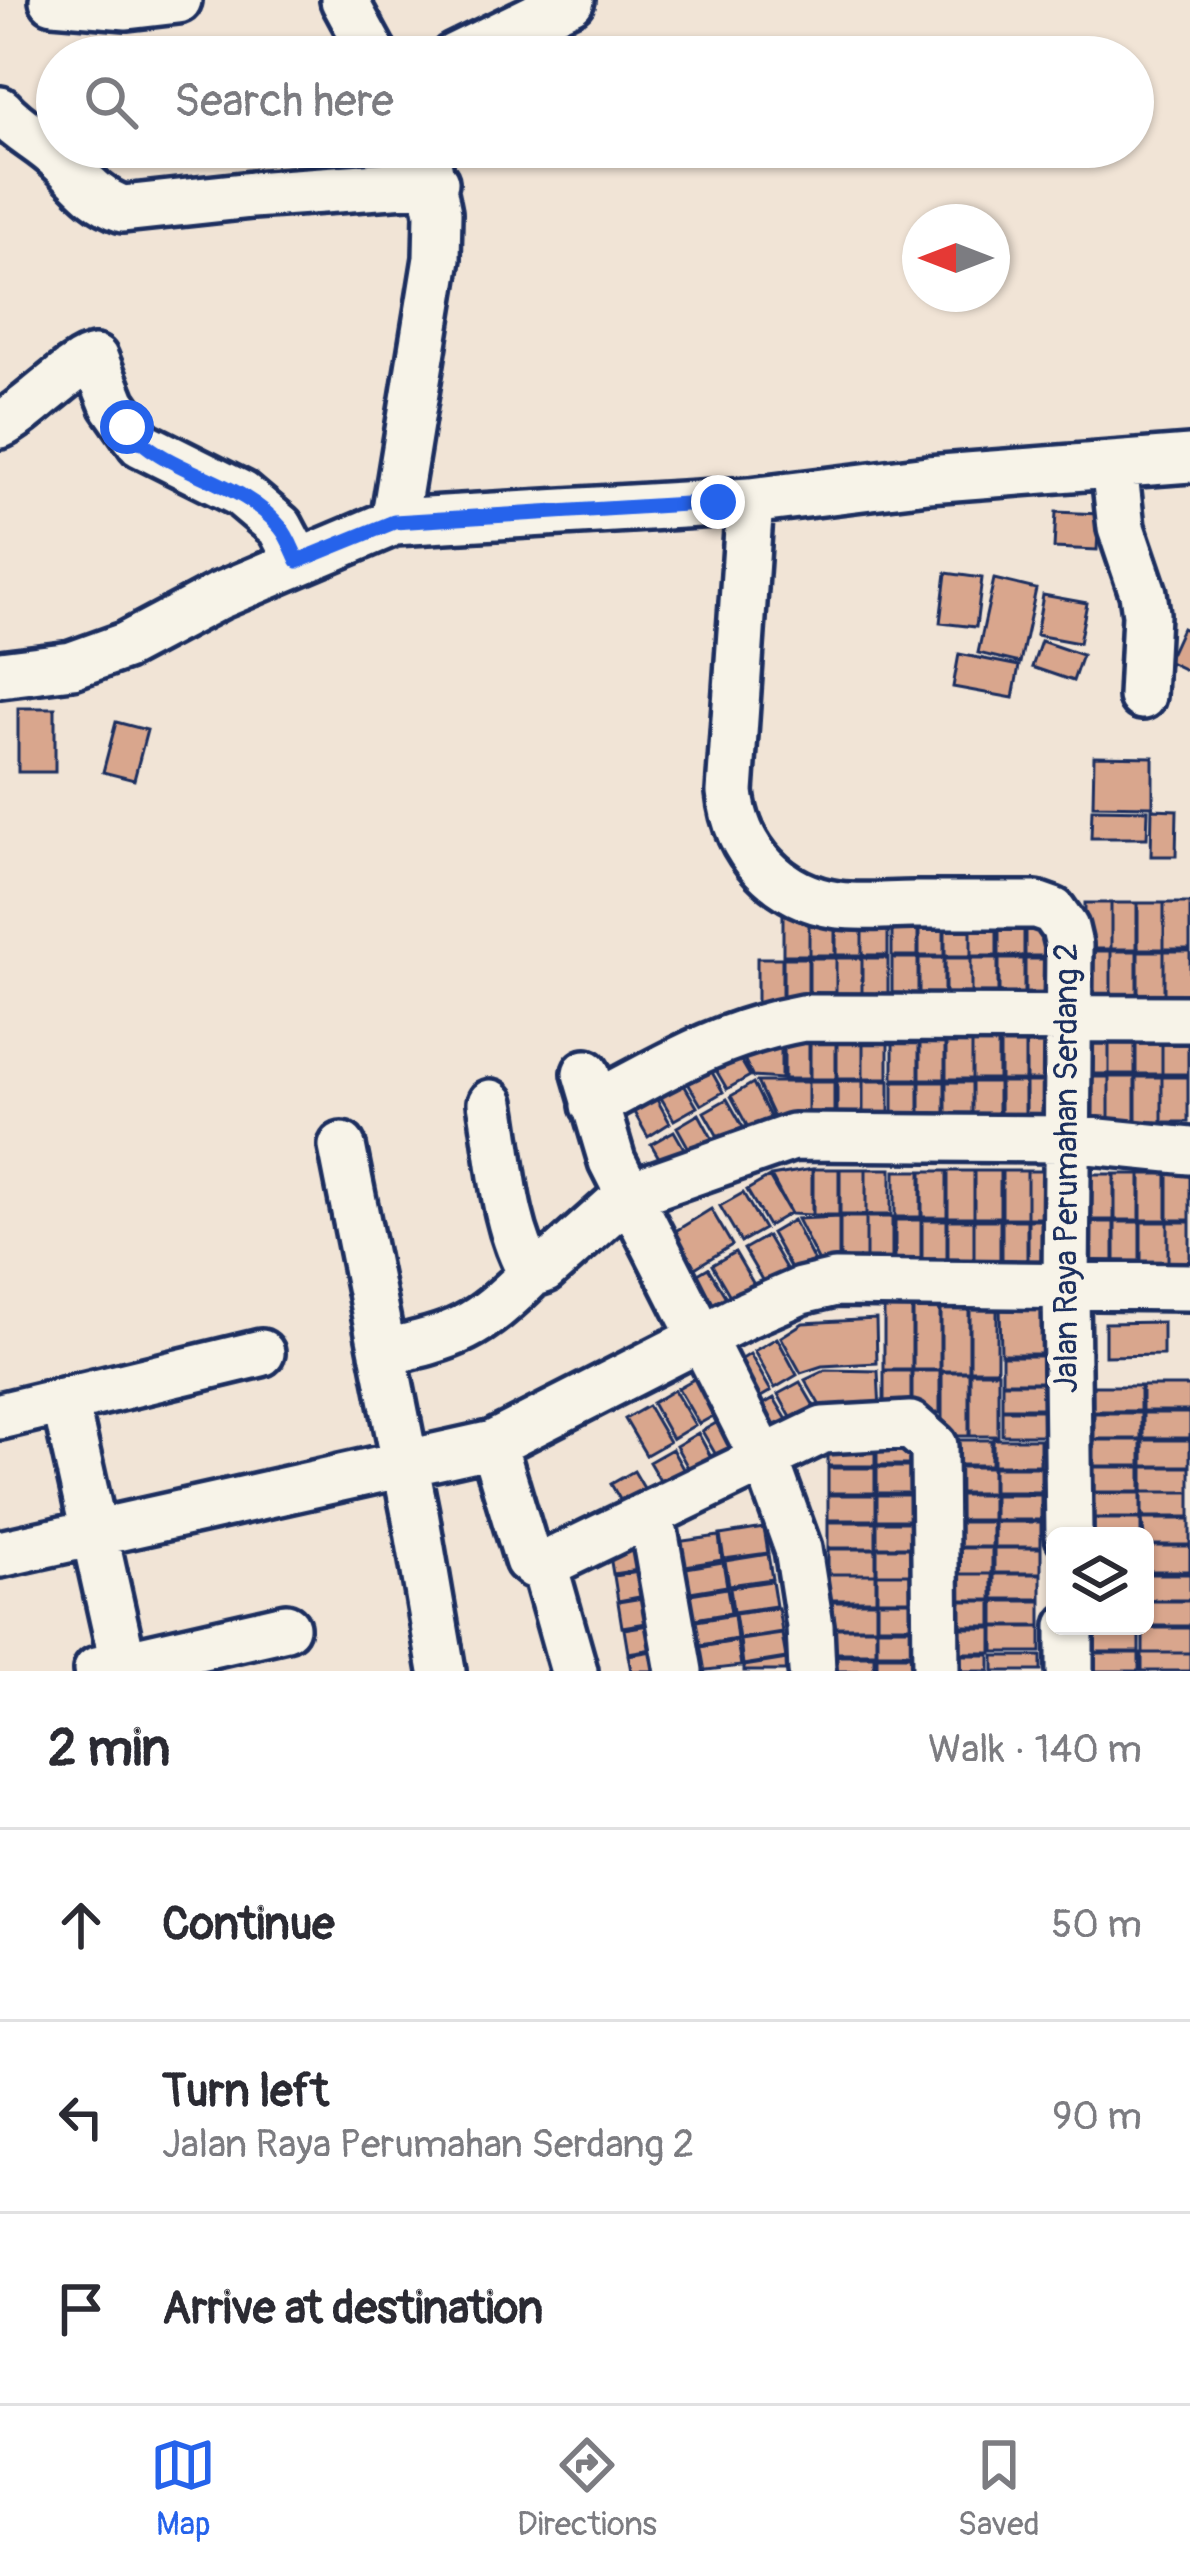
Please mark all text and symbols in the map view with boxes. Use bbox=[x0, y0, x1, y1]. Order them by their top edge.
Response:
search box bbox=[36, 36, 1154, 168]
icon: search bbox=[78, 69, 144, 135]
text: Search here bbox=[174, 74, 394, 130]
north arrow bbox=[902, 204, 1010, 312]
route start bbox=[100, 400, 154, 454]
route end bbox=[691, 475, 745, 529]
street label: Jalan Raya Perumahan Serdang 2 bbox=[1046, 943, 1087, 1393]
map controls bbox=[1046, 1527, 1154, 1635]
button: layers bbox=[1046, 1527, 1154, 1635]
text: 2 min bbox=[48, 1717, 170, 1781]
text: Walk · 140 m bbox=[928, 1725, 1142, 1774]
icon: ahead bbox=[48, 1892, 114, 1958]
text: Continue bbox=[162, 1897, 335, 1953]
text: 50 m bbox=[1051, 1900, 1142, 1949]
text: Turn left bbox=[162, 2064, 329, 2120]
icon: left bbox=[48, 2084, 114, 2150]
text: 90 m bbox=[1052, 2092, 1142, 2141]
text: Jalan Raya Perumahan Serdang 2 bbox=[162, 2120, 694, 2169]
icon: arrive bbox=[48, 2276, 114, 2342]
text: Arrive at destination bbox=[162, 2281, 543, 2337]
tab: Map bbox=[150, 2432, 216, 2545]
tab: Directions bbox=[517, 2432, 657, 2545]
tab: Saved bbox=[958, 2432, 1040, 2545]

